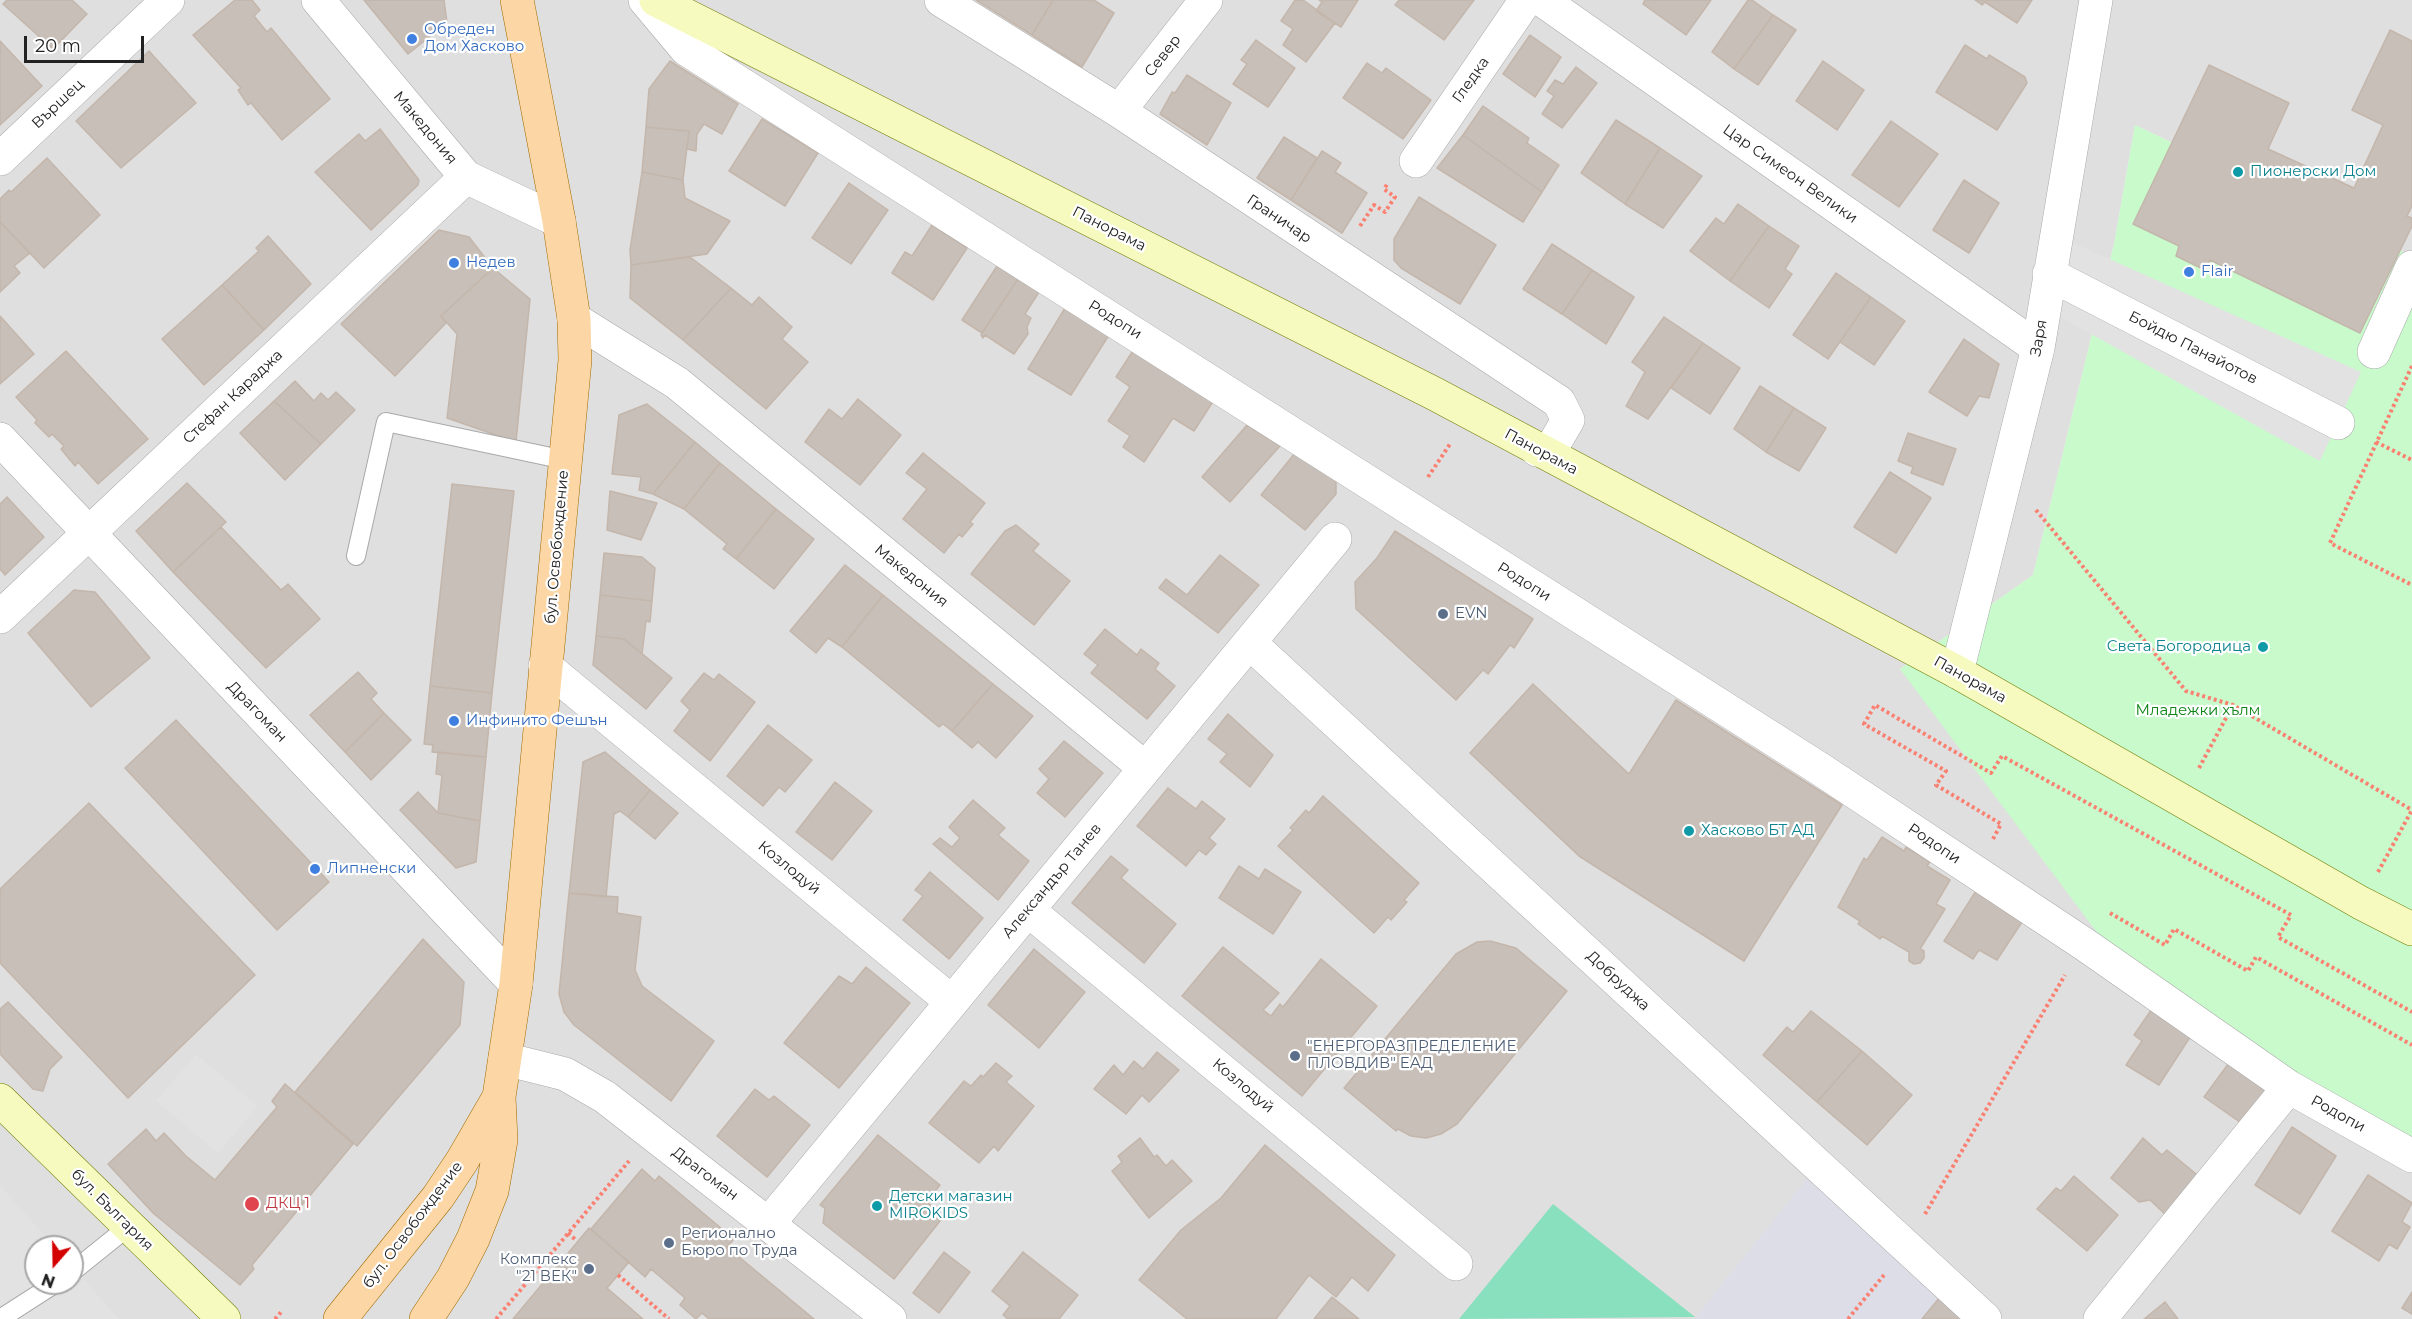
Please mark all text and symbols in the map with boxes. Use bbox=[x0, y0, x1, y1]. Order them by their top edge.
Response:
place label: Обреден Дом Хасково bbox=[424, 21, 524, 56]
scale bar bbox=[27, 24, 147, 62]
street label: Север bbox=[1141, 31, 1185, 81]
marker: Обреден Дом Хасково bbox=[405, 32, 419, 46]
text: 20 m bbox=[35, 35, 81, 57]
street label: Гледка bbox=[1449, 54, 1493, 106]
street label: Вършец bbox=[28, 75, 88, 133]
street label: Македония bbox=[389, 88, 461, 168]
street label: Цар Симеон Велики bbox=[1719, 121, 1861, 227]
place label: Пионерски Дом bbox=[2250, 163, 2376, 181]
marker: Пионерски Дом bbox=[2231, 165, 2245, 179]
street label: Граничар bbox=[1243, 191, 1315, 247]
street label: Панорама bbox=[1069, 203, 1149, 255]
place label: Недев bbox=[466, 254, 516, 272]
marker: Недев bbox=[447, 256, 461, 270]
place label: Flair bbox=[2201, 263, 2233, 281]
marker: Flair bbox=[2182, 265, 2196, 279]
street label: Родопи bbox=[1085, 297, 1145, 343]
street label: Бойдю Панайотов bbox=[2125, 308, 2261, 388]
street label: Заря bbox=[2027, 318, 2051, 358]
street label: Стефан Караджа bbox=[179, 346, 287, 448]
street label: Панорама bbox=[1501, 425, 1581, 479]
street label: бул. Освобождение bbox=[541, 469, 573, 625]
street label: Македония bbox=[871, 541, 951, 611]
street label: Родопи bbox=[1494, 559, 1554, 605]
place label: EVN bbox=[1455, 605, 1487, 623]
marker: EVN bbox=[1436, 607, 1450, 621]
place label: Света Богородица bbox=[2107, 638, 2251, 656]
marker: Света Богородица bbox=[2256, 640, 2270, 654]
street label: Панорама bbox=[1930, 653, 2010, 707]
street label: Драгоман bbox=[223, 678, 291, 746]
park label: Младежки хълм bbox=[2136, 702, 2260, 720]
place label: Инфинито Фешън bbox=[466, 712, 608, 730]
marker: Инфинито Фешън bbox=[447, 714, 461, 728]
street label: Александър Танев bbox=[999, 820, 1105, 942]
street label: Родопи bbox=[1904, 820, 1964, 868]
place label: Хасково БТ АД bbox=[1701, 822, 1814, 840]
marker: Хасково БТ АД bbox=[1682, 824, 1696, 838]
street label: Козлодуй bbox=[754, 837, 824, 899]
place label: Липненски bbox=[327, 860, 416, 878]
marker: Липненски bbox=[308, 862, 322, 876]
street label: Добруджа bbox=[1583, 947, 1653, 1015]
place label: "ЕНЕРГОРАЗПРЕДЕЛЕНИЕ ПЛОВДИВ" ЕАД bbox=[1307, 1038, 1516, 1073]
marker: "ЕНЕРГОРАЗПРЕДЕЛЕНИЕ ПЛОВДИВ" ЕАД bbox=[1288, 1049, 1302, 1063]
street label: Козлодуй bbox=[1208, 1055, 1278, 1117]
street label: Родопи bbox=[2308, 1092, 2368, 1136]
street label: Драгоман bbox=[668, 1143, 742, 1205]
street label: бул. Освобождение bbox=[359, 1158, 467, 1292]
street label: бул. България bbox=[67, 1165, 157, 1255]
place label: Детски магазин MIROKIDS bbox=[889, 1188, 1013, 1223]
marker: ДКЦ 1 bbox=[243, 1195, 261, 1213]
place label: ДКЦ 1 bbox=[266, 1195, 310, 1213]
marker: Детски магазин MIROKIDS bbox=[870, 1199, 884, 1213]
place label: Регионално Бюро по Труда bbox=[681, 1225, 797, 1260]
north arrow bbox=[24, 1235, 84, 1295]
marker: Регионално Бюро по Труда bbox=[662, 1236, 676, 1250]
place label: Комплекс "21 ВЕК" bbox=[500, 1251, 577, 1286]
marker: Комплекс "21 ВЕК" bbox=[582, 1262, 596, 1276]
text: N bbox=[39, 1269, 58, 1292]

